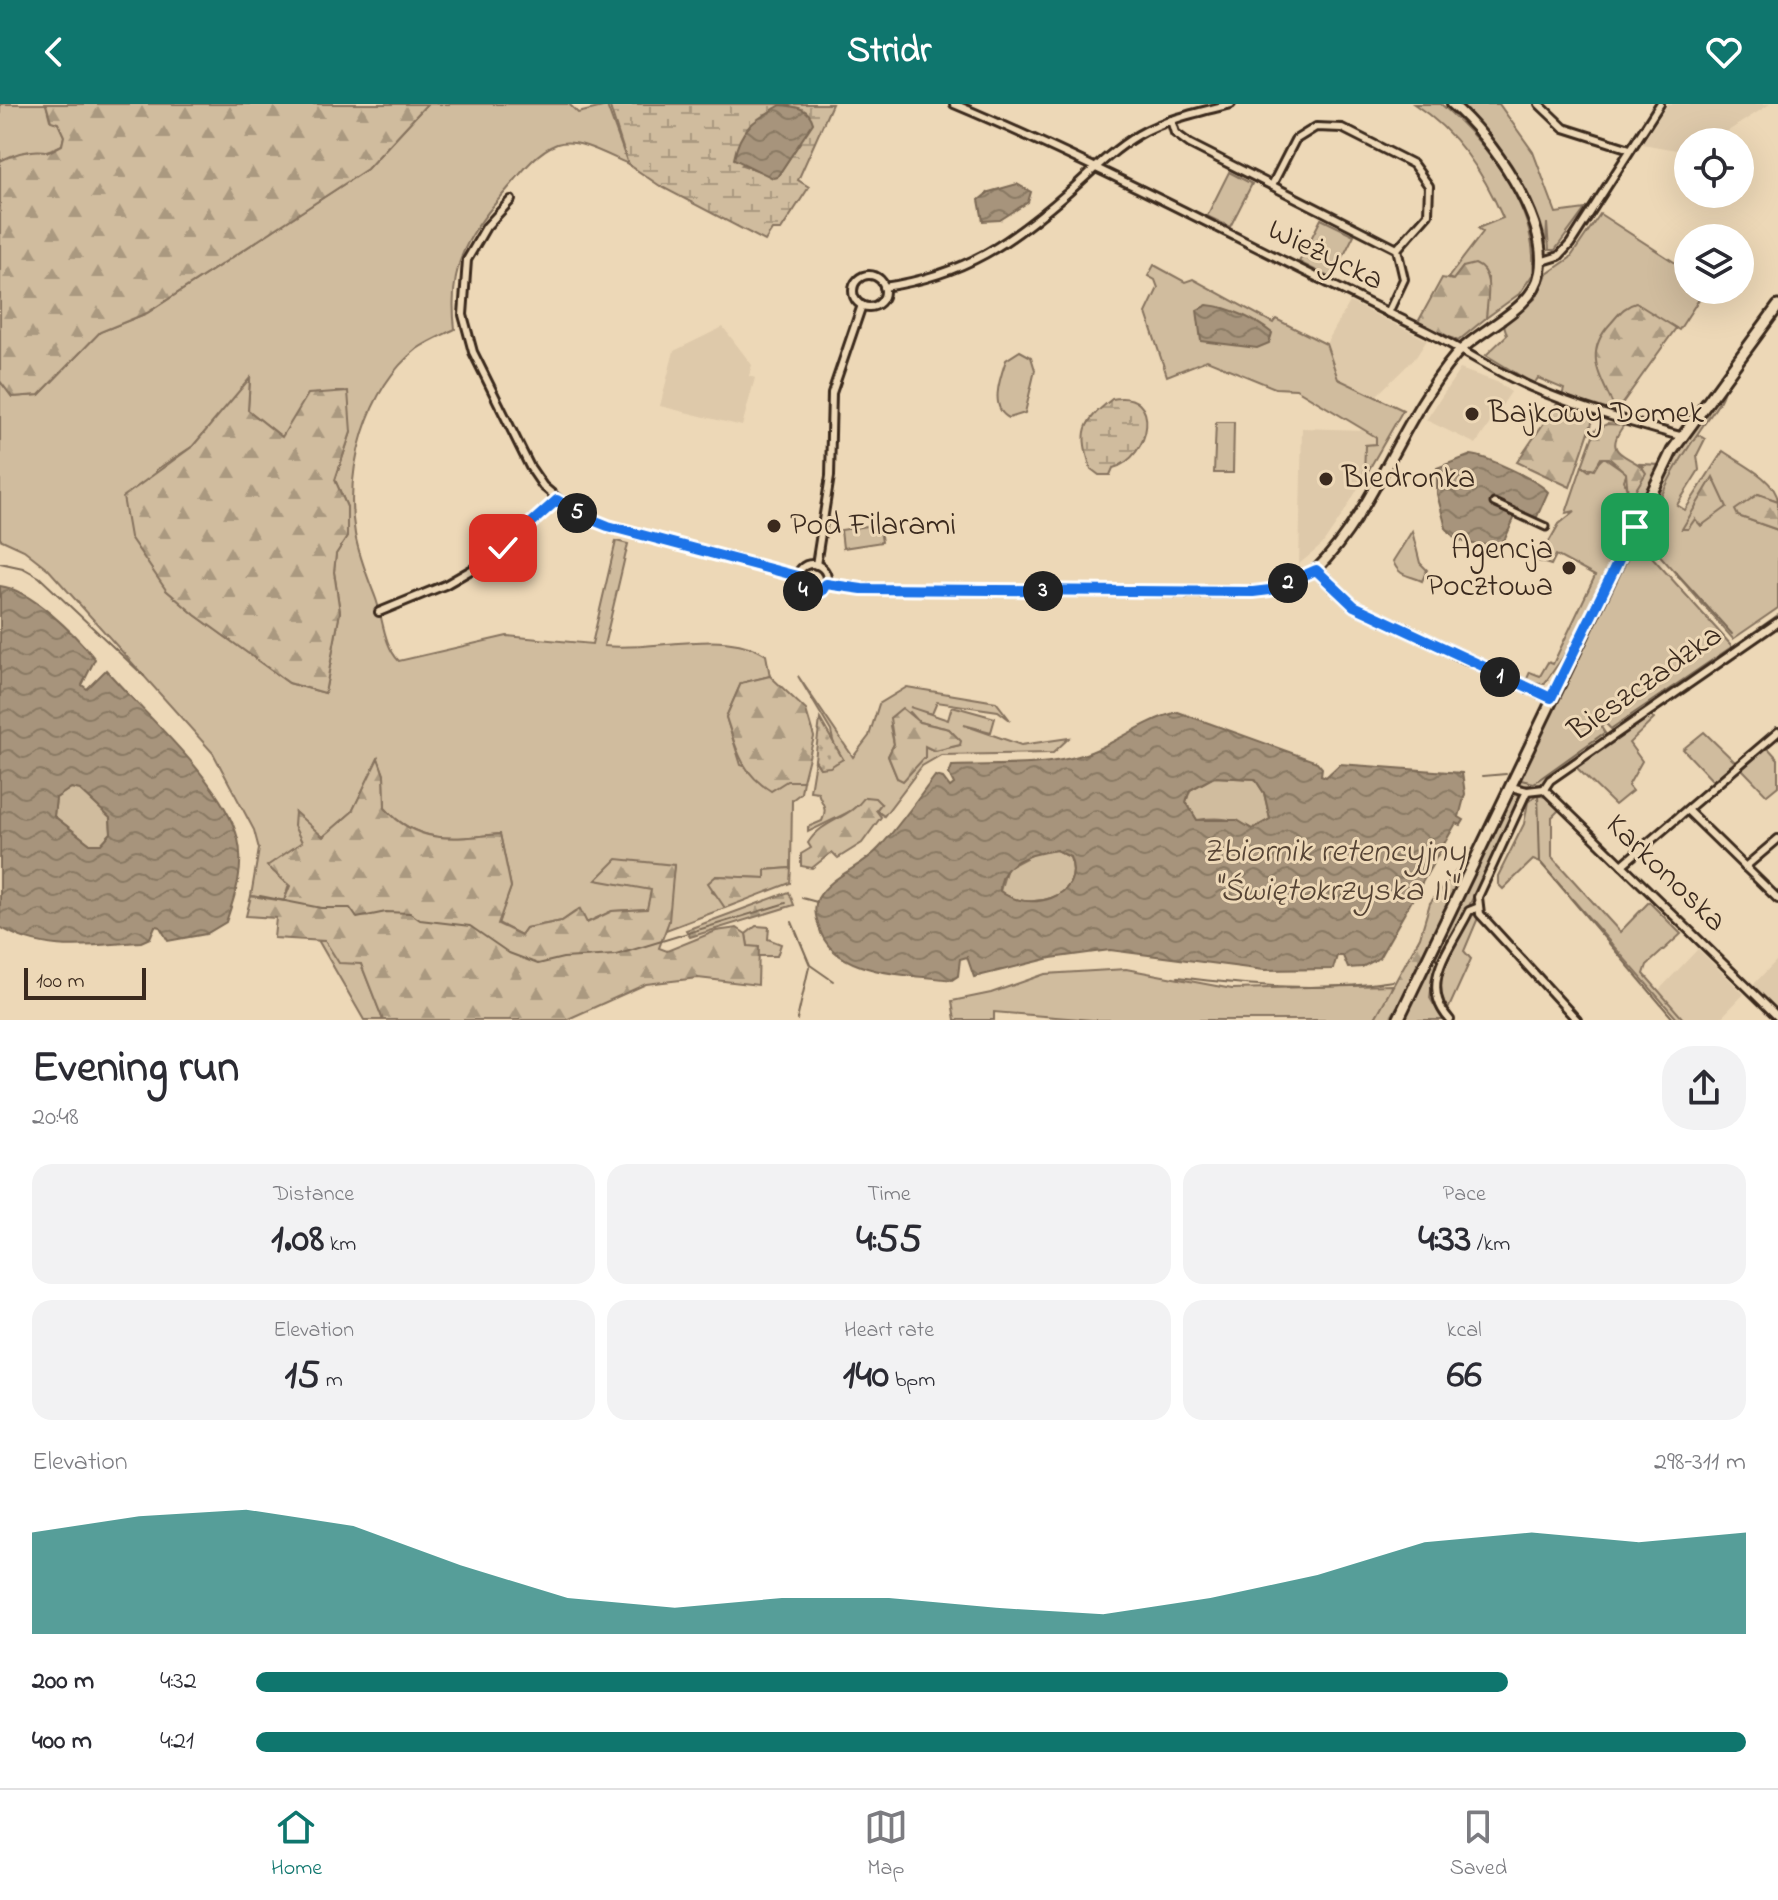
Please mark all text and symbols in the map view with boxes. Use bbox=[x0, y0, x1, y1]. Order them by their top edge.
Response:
text: Stridr bbox=[847, 26, 931, 79]
icon: back bbox=[32, 30, 76, 74]
icon: heart bbox=[1702, 30, 1746, 74]
map controls bbox=[1674, 128, 1754, 304]
button: locate bbox=[1674, 128, 1754, 208]
street label: Wieżycka bbox=[1259, 208, 1391, 304]
button: layers bbox=[1674, 224, 1754, 304]
place label: Bajkowy Domek bbox=[1487, 391, 1705, 438]
marker: Bajkowy Domek bbox=[1463, 405, 1481, 423]
place label: Biedronka bbox=[1341, 456, 1475, 503]
marker: Biedronka bbox=[1317, 470, 1335, 488]
pin: 5 bbox=[557, 493, 597, 533]
pin bbox=[1601, 493, 1669, 561]
text: 5 bbox=[571, 497, 583, 529]
place label: Pod Filarami bbox=[790, 503, 956, 550]
icon: arrive bbox=[1613, 505, 1657, 549]
pin bbox=[469, 514, 537, 582]
marker: Pod Filarami bbox=[765, 517, 783, 535]
icon: check bbox=[481, 526, 525, 570]
place label: Agencja Pocztowa bbox=[1426, 527, 1553, 611]
marker: Agencja Pocztowa bbox=[1560, 559, 1578, 577]
pin: 2 bbox=[1268, 563, 1308, 603]
text: 2 bbox=[1283, 567, 1293, 599]
pin: 4 bbox=[783, 571, 823, 611]
pin: 3 bbox=[1023, 571, 1063, 611]
text: 4 bbox=[798, 575, 808, 607]
text: 3 bbox=[1038, 575, 1048, 607]
street label: Bieszczadzka bbox=[1558, 613, 1733, 755]
pin: 1 bbox=[1480, 657, 1520, 697]
text: 1 bbox=[1497, 661, 1504, 693]
street label: Karkonoska bbox=[1594, 804, 1736, 944]
water label: Zbiornik retencyjny "Świętokrzyska II" bbox=[1202, 828, 1467, 917]
scale bar bbox=[24, 964, 146, 1000]
text: 100 m bbox=[36, 966, 85, 998]
text: Evening run bbox=[32, 1037, 239, 1101]
button: share bbox=[1662, 1046, 1746, 1130]
text: 20:48 bbox=[32, 1099, 79, 1137]
text: Distance bbox=[273, 1179, 354, 1211]
text: Time bbox=[867, 1179, 911, 1211]
text: Pace bbox=[1443, 1179, 1486, 1211]
text: 1.08 bbox=[271, 1211, 324, 1270]
text: 4:55 bbox=[856, 1211, 922, 1270]
text: 4:33 bbox=[1418, 1211, 1471, 1270]
text: km bbox=[324, 1229, 356, 1261]
text: /km bbox=[1471, 1229, 1510, 1261]
text: Elevation bbox=[273, 1315, 354, 1347]
text: Heart rate bbox=[844, 1315, 934, 1347]
text: kcal bbox=[1447, 1315, 1482, 1347]
text: 15 bbox=[285, 1347, 320, 1406]
text: 140 bbox=[843, 1347, 889, 1406]
text: 66 bbox=[1447, 1347, 1482, 1406]
text: m bbox=[320, 1365, 343, 1397]
text: bpm bbox=[889, 1365, 935, 1397]
text: Elevation bbox=[32, 1444, 128, 1482]
text: 298–311 m bbox=[1654, 1444, 1746, 1482]
text: 200 m bbox=[32, 1663, 94, 1701]
text: 4:32 bbox=[160, 1663, 197, 1701]
text: 400 m bbox=[32, 1723, 92, 1761]
text: 4:21 bbox=[160, 1723, 194, 1761]
tab: Home bbox=[271, 1805, 322, 1885]
tab: Map bbox=[864, 1805, 908, 1885]
tab: Saved bbox=[1450, 1805, 1507, 1885]

